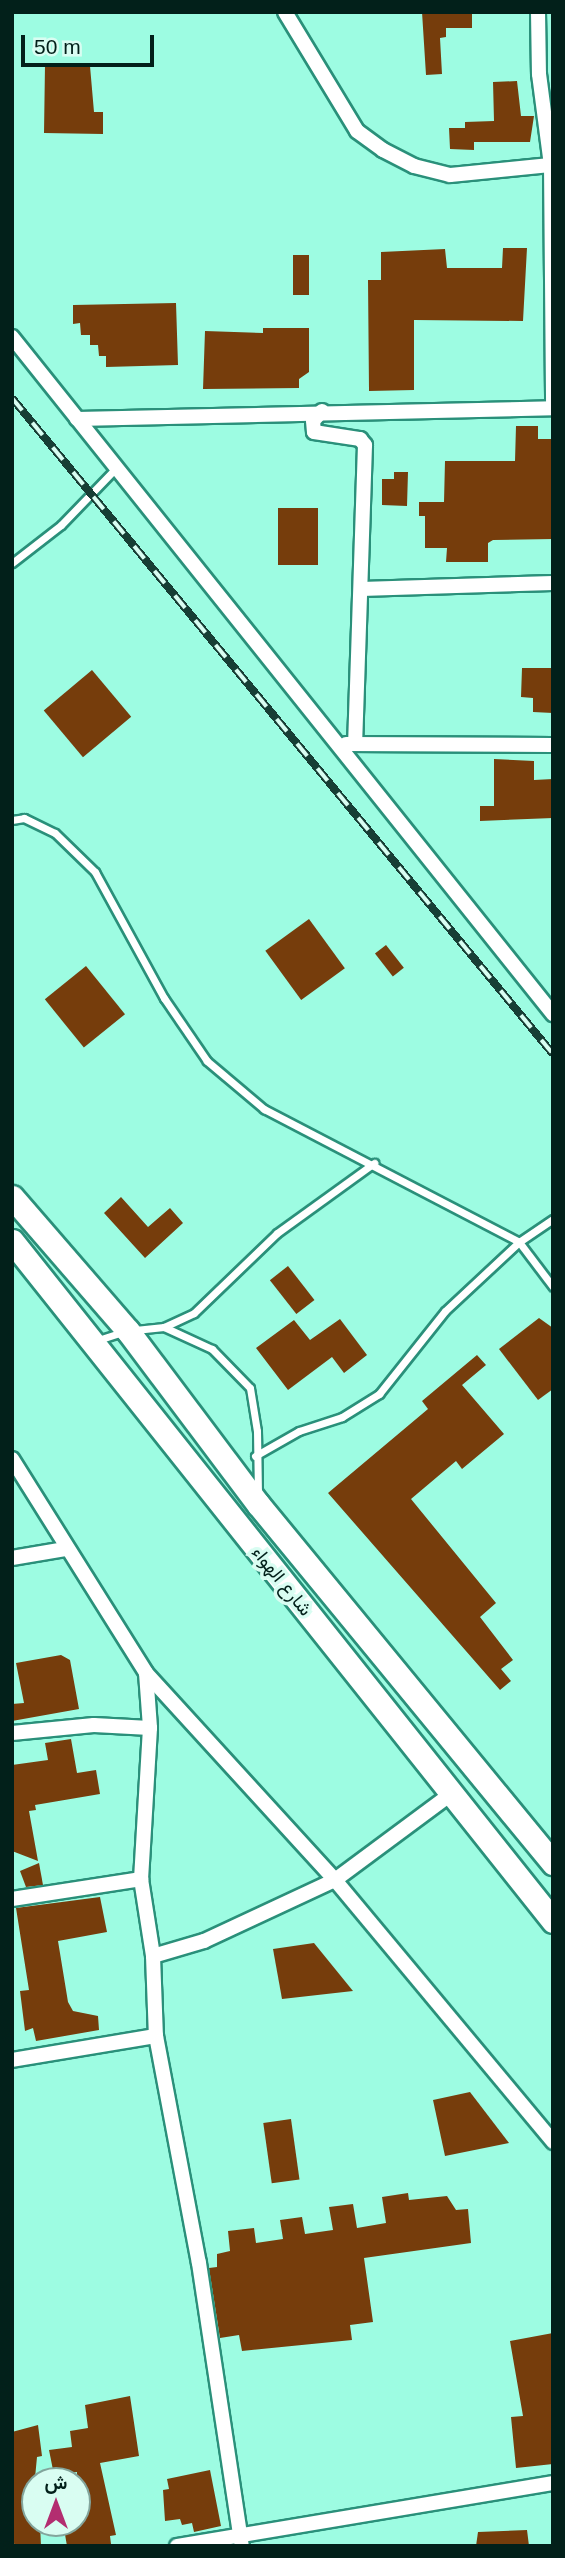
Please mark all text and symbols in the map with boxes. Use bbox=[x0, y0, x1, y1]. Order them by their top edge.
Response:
scale bar bbox=[24, 21, 158, 65]
text: 50 m bbox=[34, 35, 81, 58]
street label: شارع الهواء bbox=[247, 1541, 317, 1621]
north arrow bbox=[21, 2467, 91, 2537]
text: ش bbox=[45, 2472, 67, 2493]

